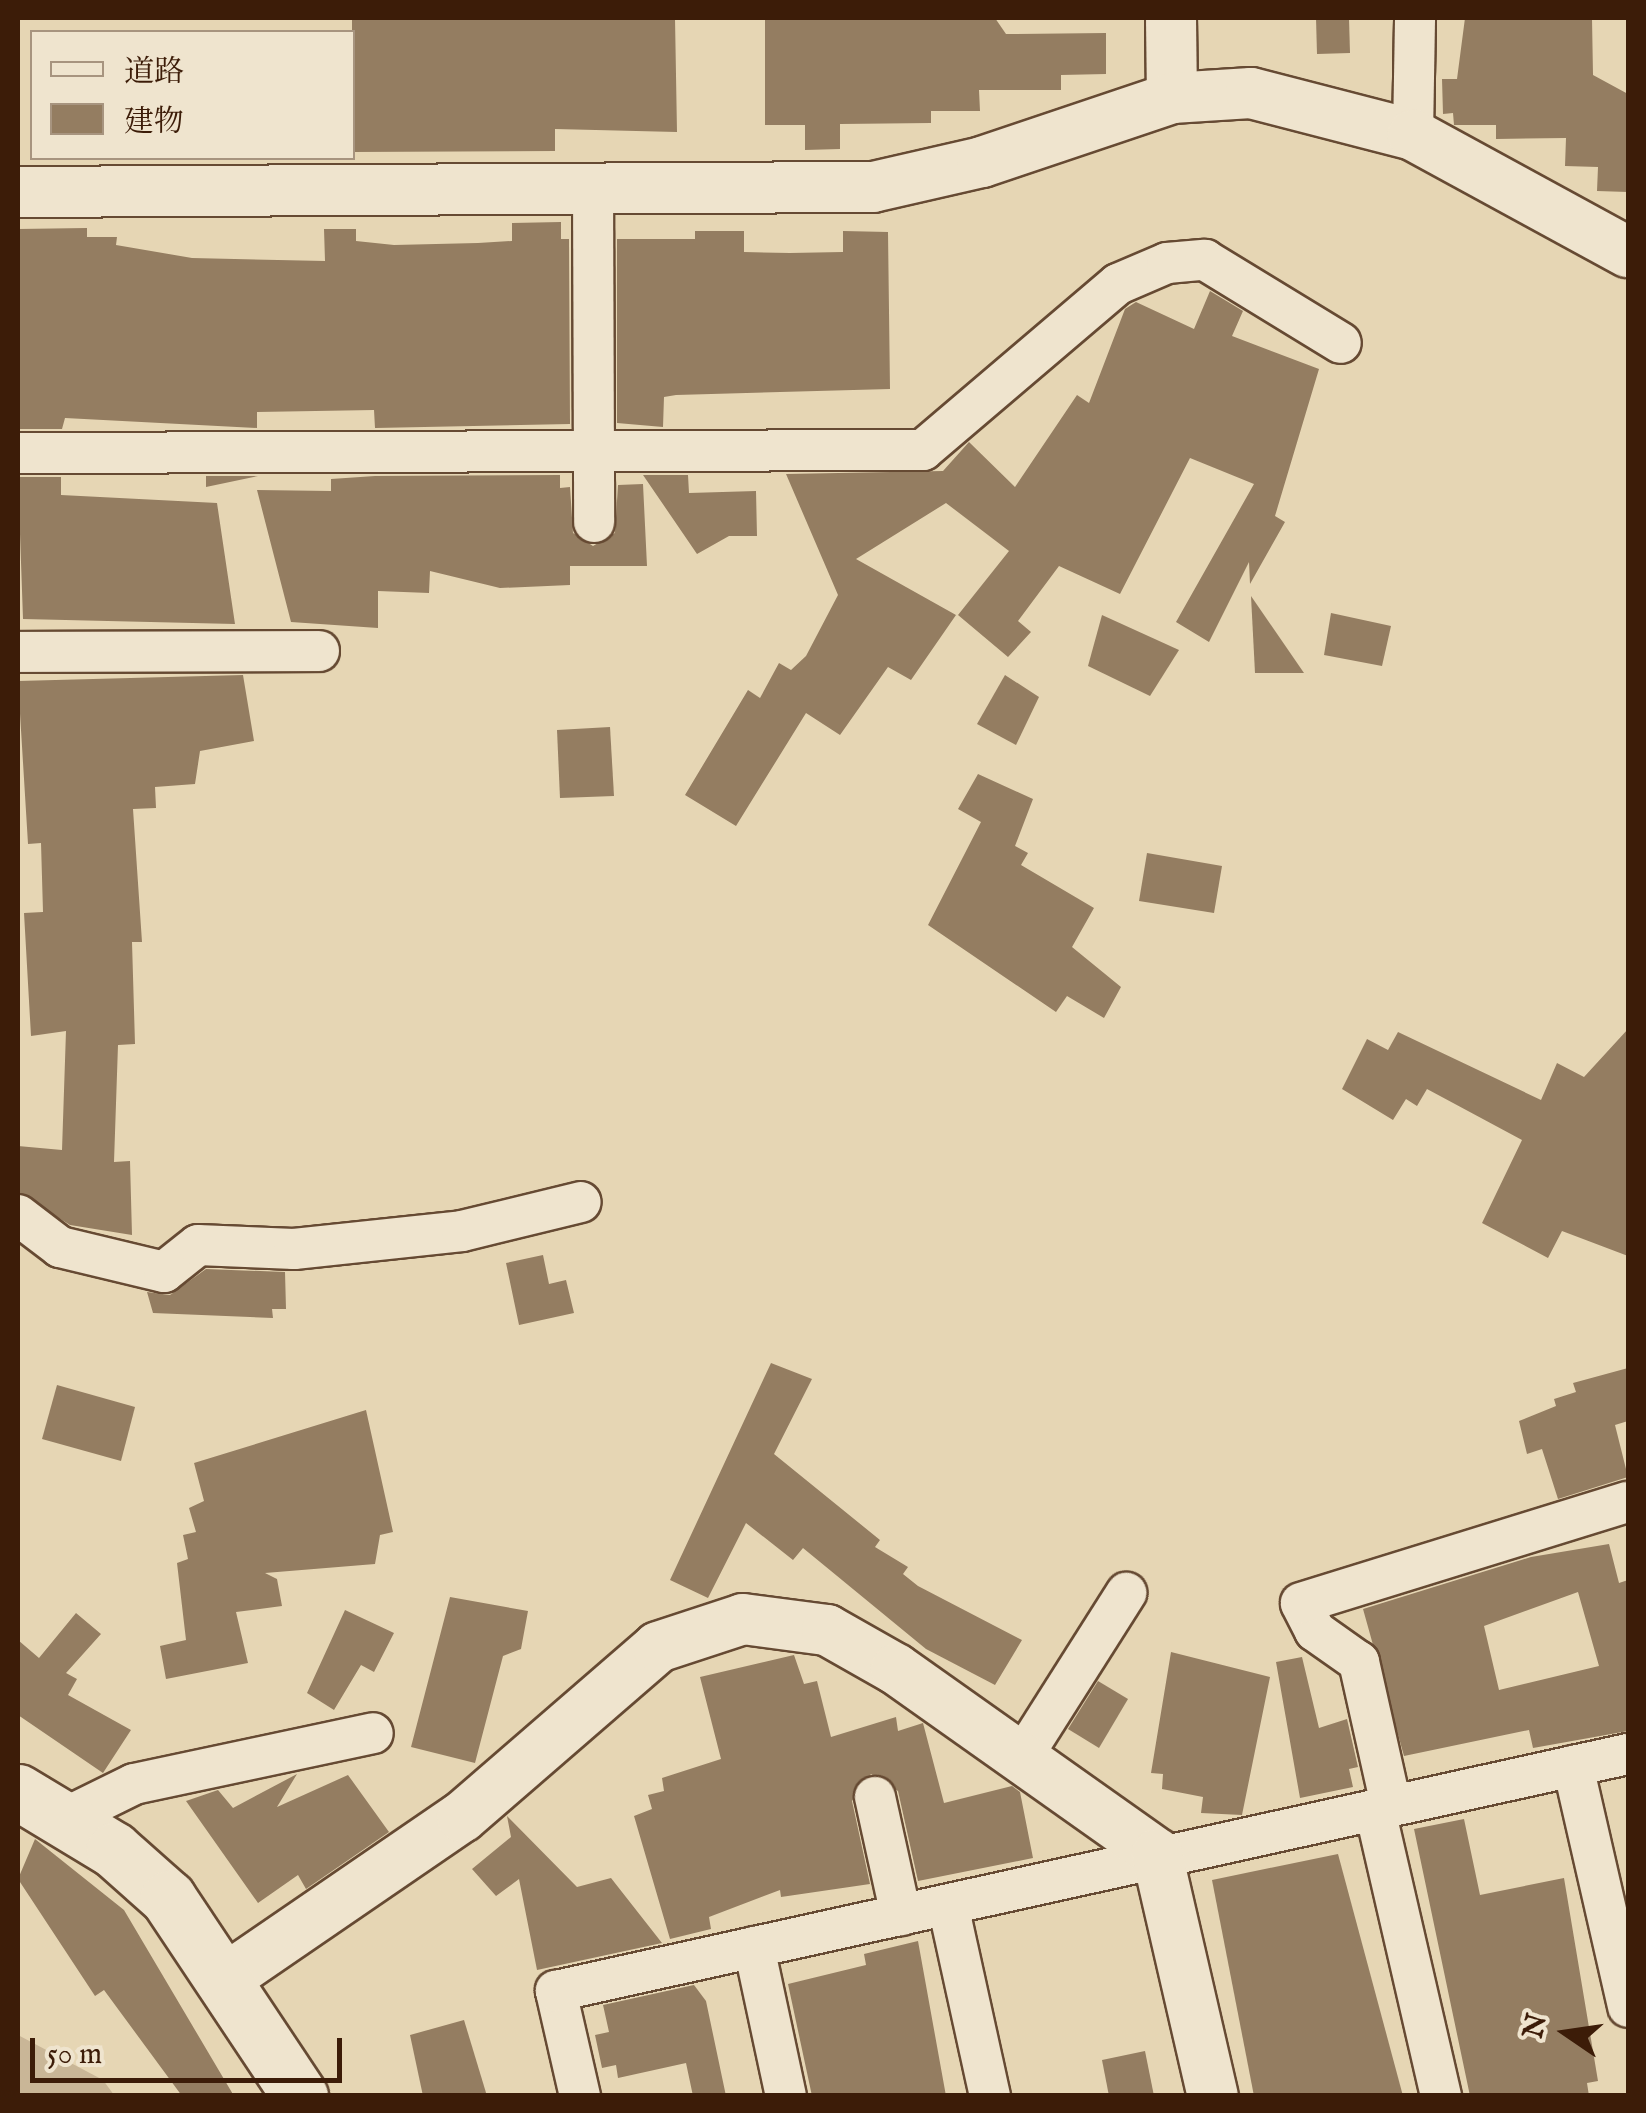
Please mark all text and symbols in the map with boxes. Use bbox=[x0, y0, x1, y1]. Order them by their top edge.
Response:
legend bbox=[30, 30, 355, 160]
text: 道路 bbox=[124, 54, 184, 92]
text: 建物 bbox=[124, 104, 184, 142]
north arrow bbox=[1516, 1983, 1616, 2083]
text: N bbox=[1517, 2010, 1556, 2042]
scale bar bbox=[35, 2018, 348, 2080]
text: 50 m bbox=[47, 2036, 102, 2074]

